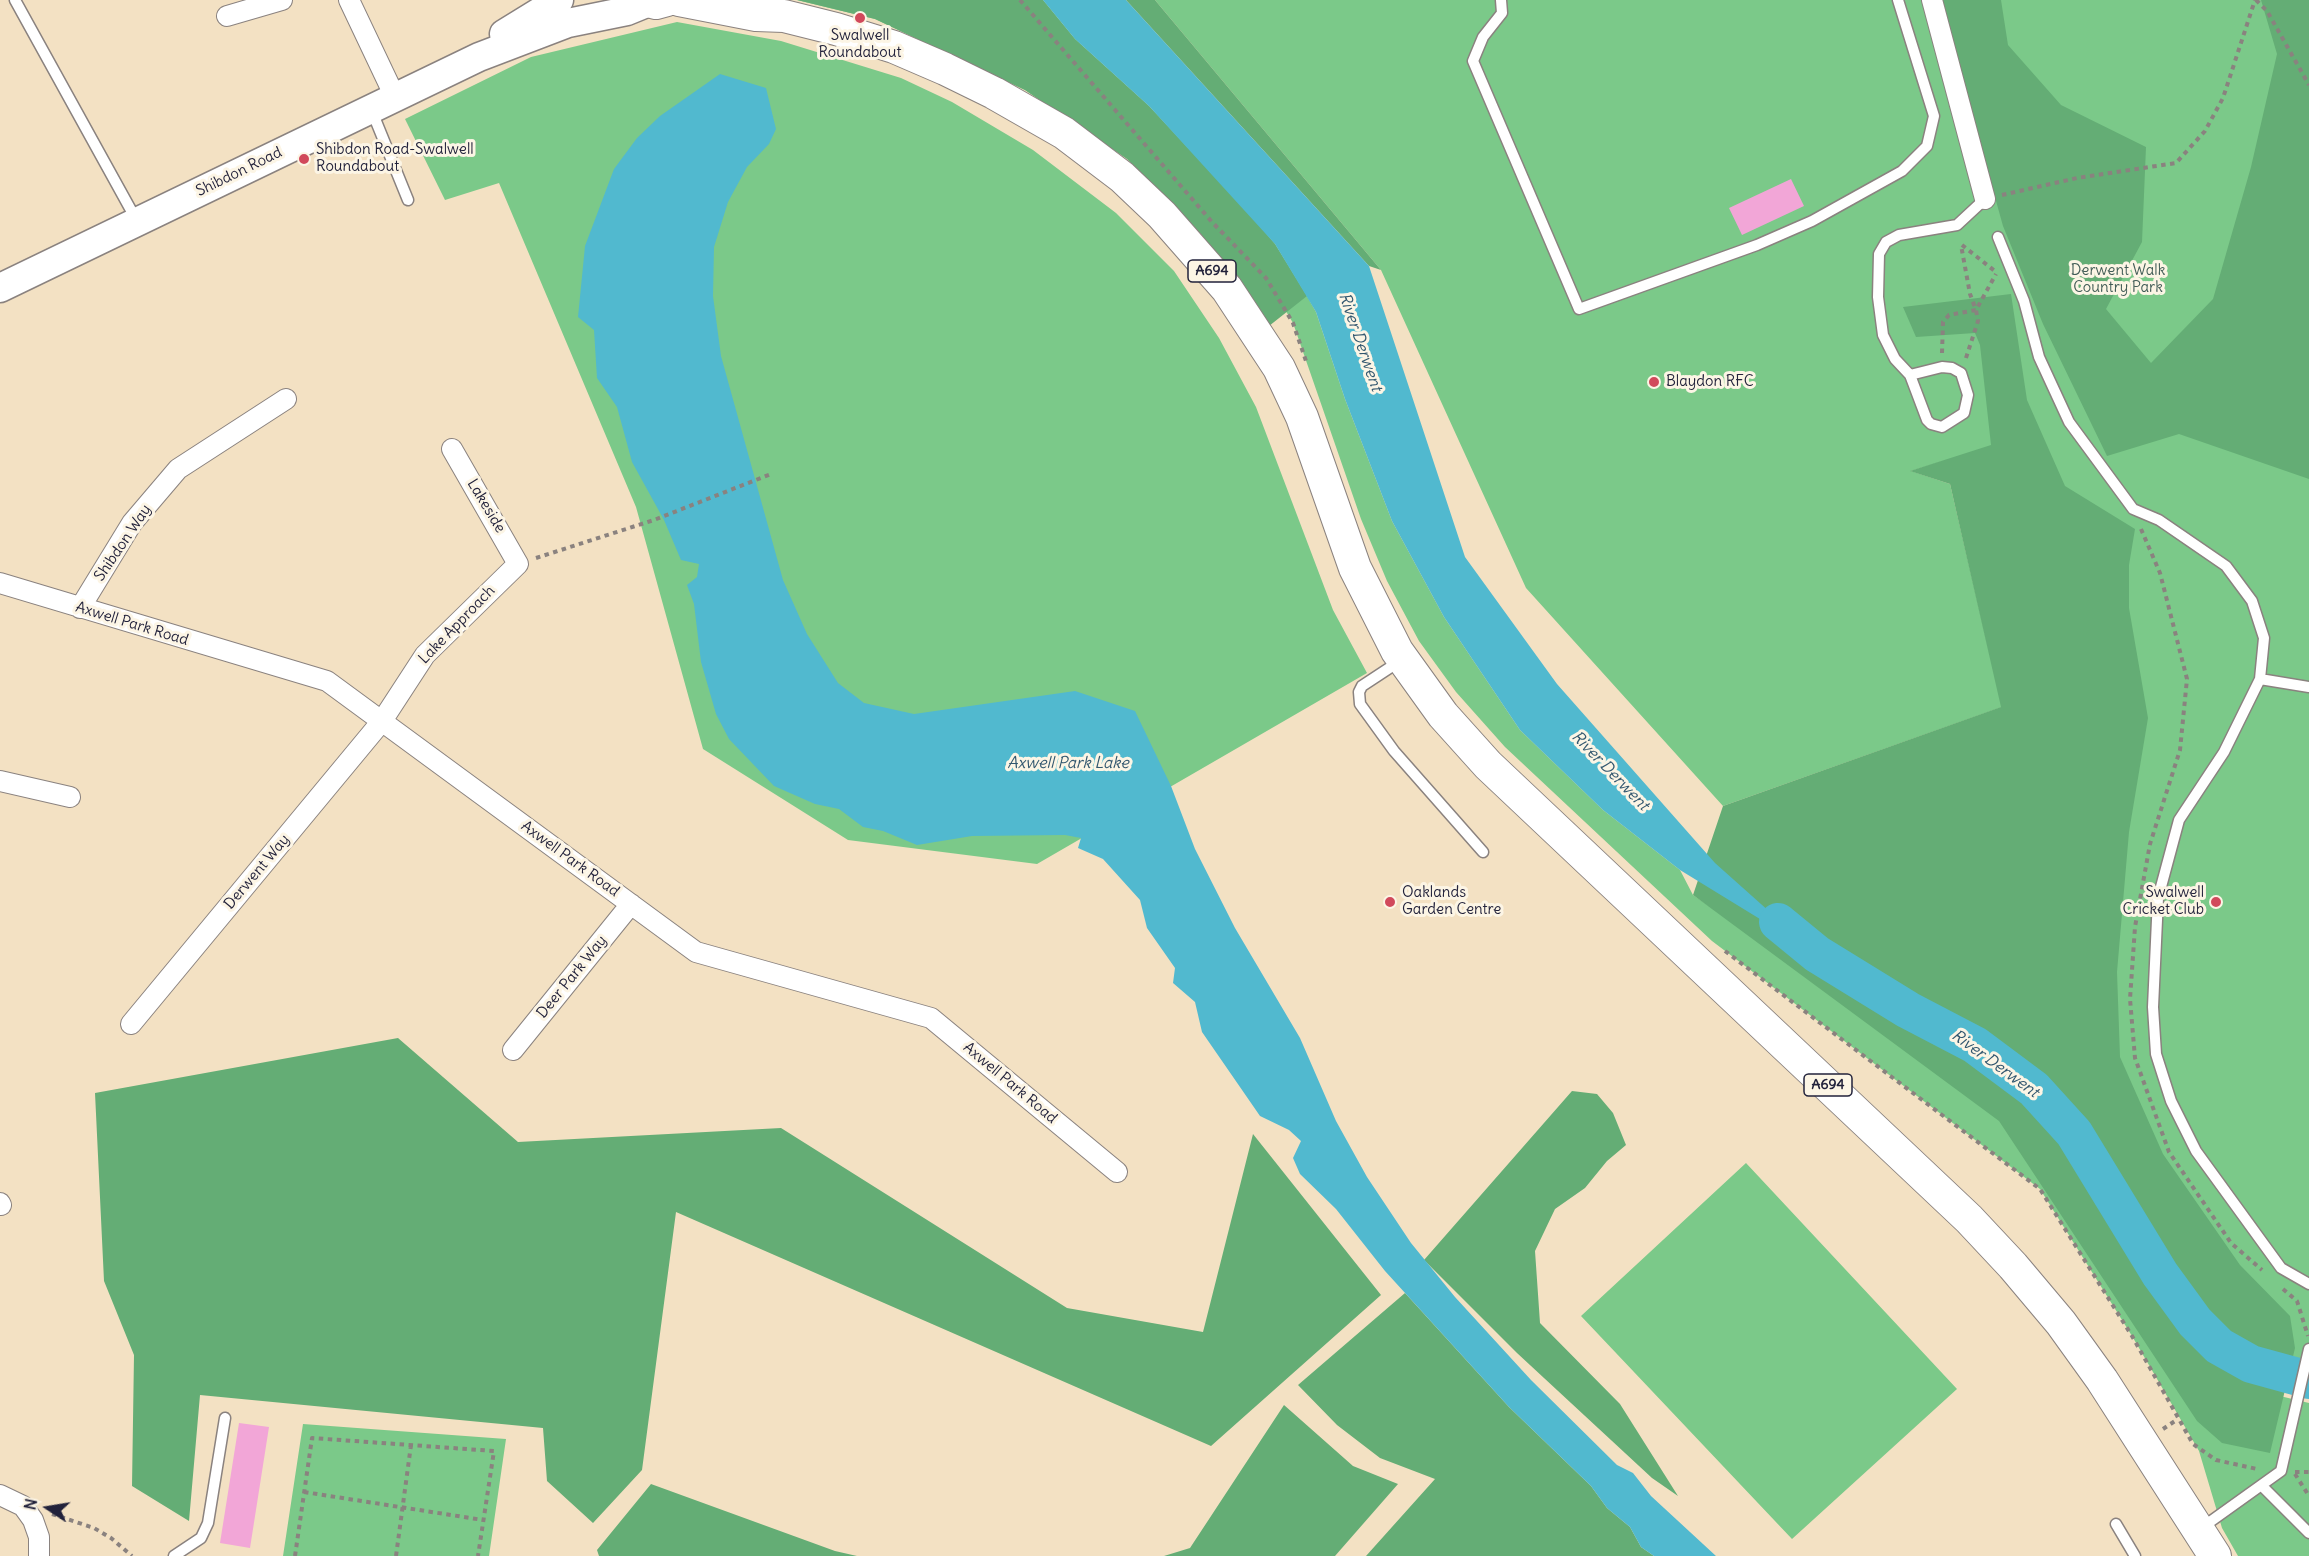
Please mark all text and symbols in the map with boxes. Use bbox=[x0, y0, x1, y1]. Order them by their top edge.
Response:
marker: Swalwell Roundabout bbox=[853, 11, 867, 25]
place label: Swalwell Roundabout bbox=[818, 27, 902, 62]
place label: Shibdon Road-Swalwell Roundabout bbox=[316, 141, 474, 176]
street label: Shibdon Road bbox=[193, 143, 285, 201]
marker: Shibdon Road-Swalwell Roundabout bbox=[297, 152, 311, 166]
road number: A694 bbox=[1188, 260, 1236, 282]
park label: Derwent Walk Country Park bbox=[2071, 262, 2165, 297]
water label: River Derwent bbox=[1334, 290, 1386, 394]
place label: Blaydon RFC bbox=[1666, 373, 1754, 391]
marker: Blaydon RFC bbox=[1647, 375, 1661, 389]
street label: Lakeside bbox=[463, 476, 509, 536]
street label: Shibdon Way bbox=[91, 501, 155, 585]
street label: Lake Approach bbox=[415, 582, 499, 668]
street label: Axwell Park Road bbox=[73, 598, 191, 650]
water label: River Derwent bbox=[1567, 727, 1653, 815]
water label: Axwell Park Lake bbox=[1007, 753, 1129, 773]
street label: Axwell Park Road bbox=[517, 817, 623, 901]
street label: Derwent Way bbox=[221, 831, 293, 913]
place label: Oaklands Garden Centre bbox=[1402, 884, 1501, 919]
place label: Swalwell Cricket Club bbox=[2123, 884, 2204, 919]
marker: Oaklands Garden Centre bbox=[1383, 895, 1397, 909]
marker: Swalwell Cricket Club bbox=[2209, 895, 2223, 909]
street label: Deer Park Way bbox=[533, 932, 611, 1022]
water label: River Derwent bbox=[1948, 1026, 2042, 1102]
street label: Axwell Park Road bbox=[959, 1039, 1061, 1127]
road number: A694 bbox=[1804, 1074, 1852, 1096]
north arrow bbox=[18, 1478, 78, 1538]
text: N bbox=[19, 1497, 41, 1512]

